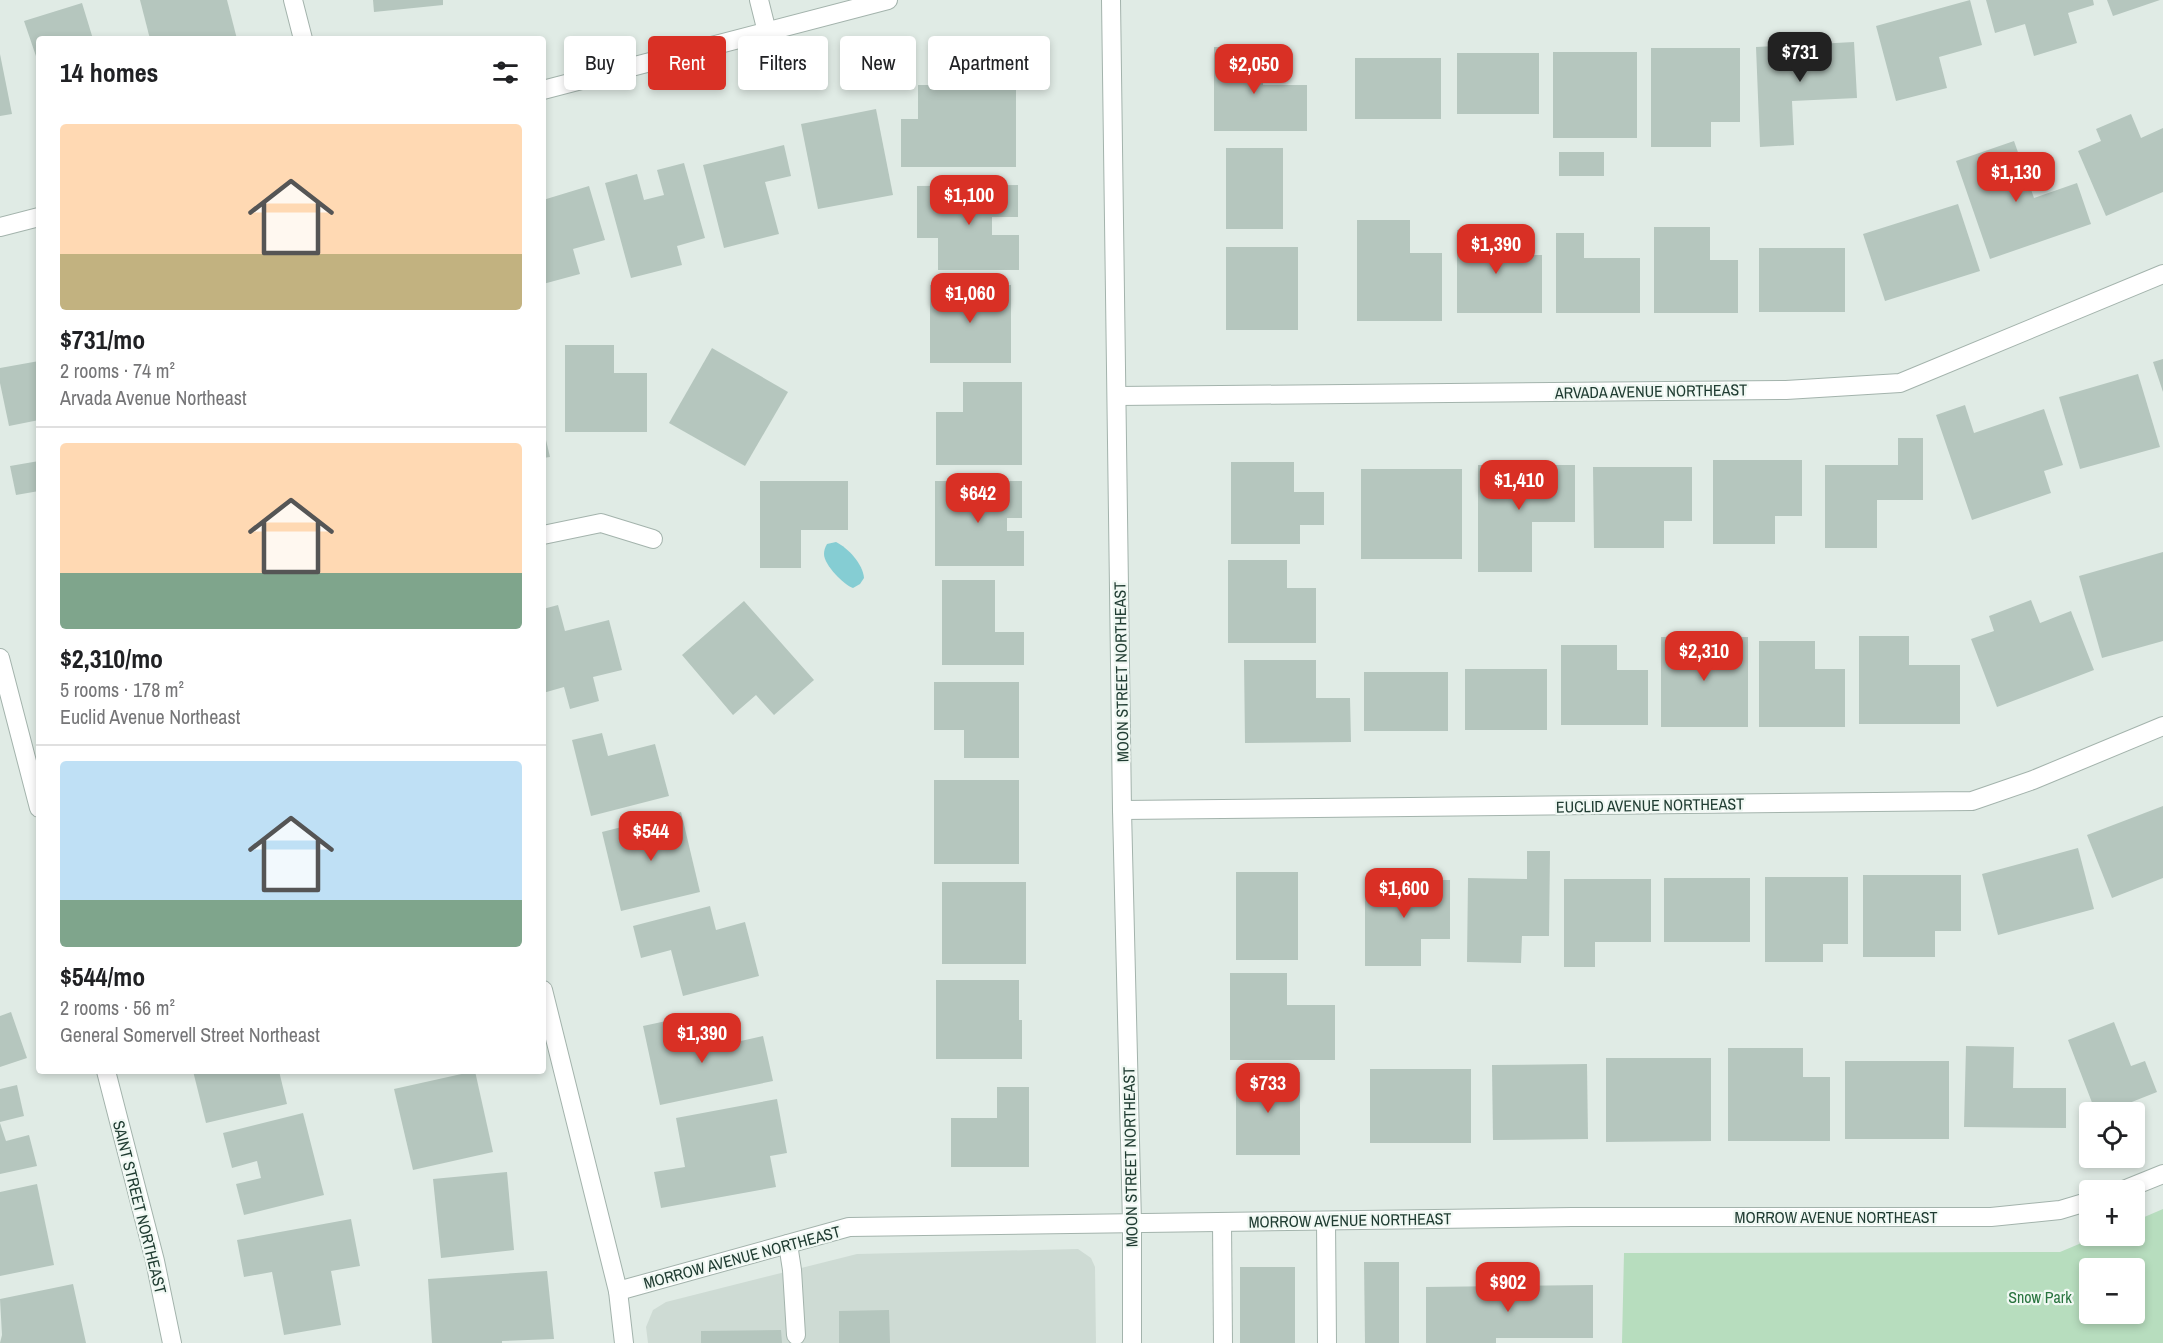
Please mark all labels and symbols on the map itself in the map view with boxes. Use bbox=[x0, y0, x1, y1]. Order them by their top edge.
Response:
pin: $731 bbox=[1764, 32, 1836, 83]
pin: $2,050 bbox=[1205, 44, 1303, 95]
pin: $1,130 bbox=[1967, 152, 2065, 203]
pin: $1,100 bbox=[920, 175, 1018, 226]
pin: $1,390 bbox=[1447, 224, 1545, 275]
pin: $1,060 bbox=[921, 273, 1019, 324]
street label: ARVADA AVENUE NORTHEAST bbox=[1554, 378, 1747, 404]
pin: $1,410 bbox=[1470, 460, 1568, 511]
pin: $642 bbox=[942, 473, 1014, 524]
street label: MOON STREET NORTHEAST bbox=[1108, 582, 1134, 762]
pin: $2,310 bbox=[1655, 631, 1753, 682]
street label: EUCLID AVENUE NORTHEAST bbox=[1556, 792, 1744, 818]
pin: $544 bbox=[615, 811, 687, 862]
pin: $1,600 bbox=[1355, 868, 1453, 919]
pin: $1,390 bbox=[653, 1013, 751, 1064]
pin: $733 bbox=[1232, 1063, 1304, 1114]
street label: MOON STREET NORTHEAST bbox=[1117, 1067, 1143, 1247]
street label: SAINT STREET NORTHEAST bbox=[108, 1118, 172, 1296]
street label: MORROW AVENUE NORTHEAST bbox=[1735, 1206, 1937, 1228]
street label: MORROW AVENUE NORTHEAST bbox=[1248, 1207, 1452, 1233]
street label: MORROW AVENUE NORTHEAST bbox=[641, 1220, 843, 1294]
pin: $902 bbox=[1472, 1262, 1544, 1313]
park label: Snow Park bbox=[2008, 1286, 2072, 1308]

